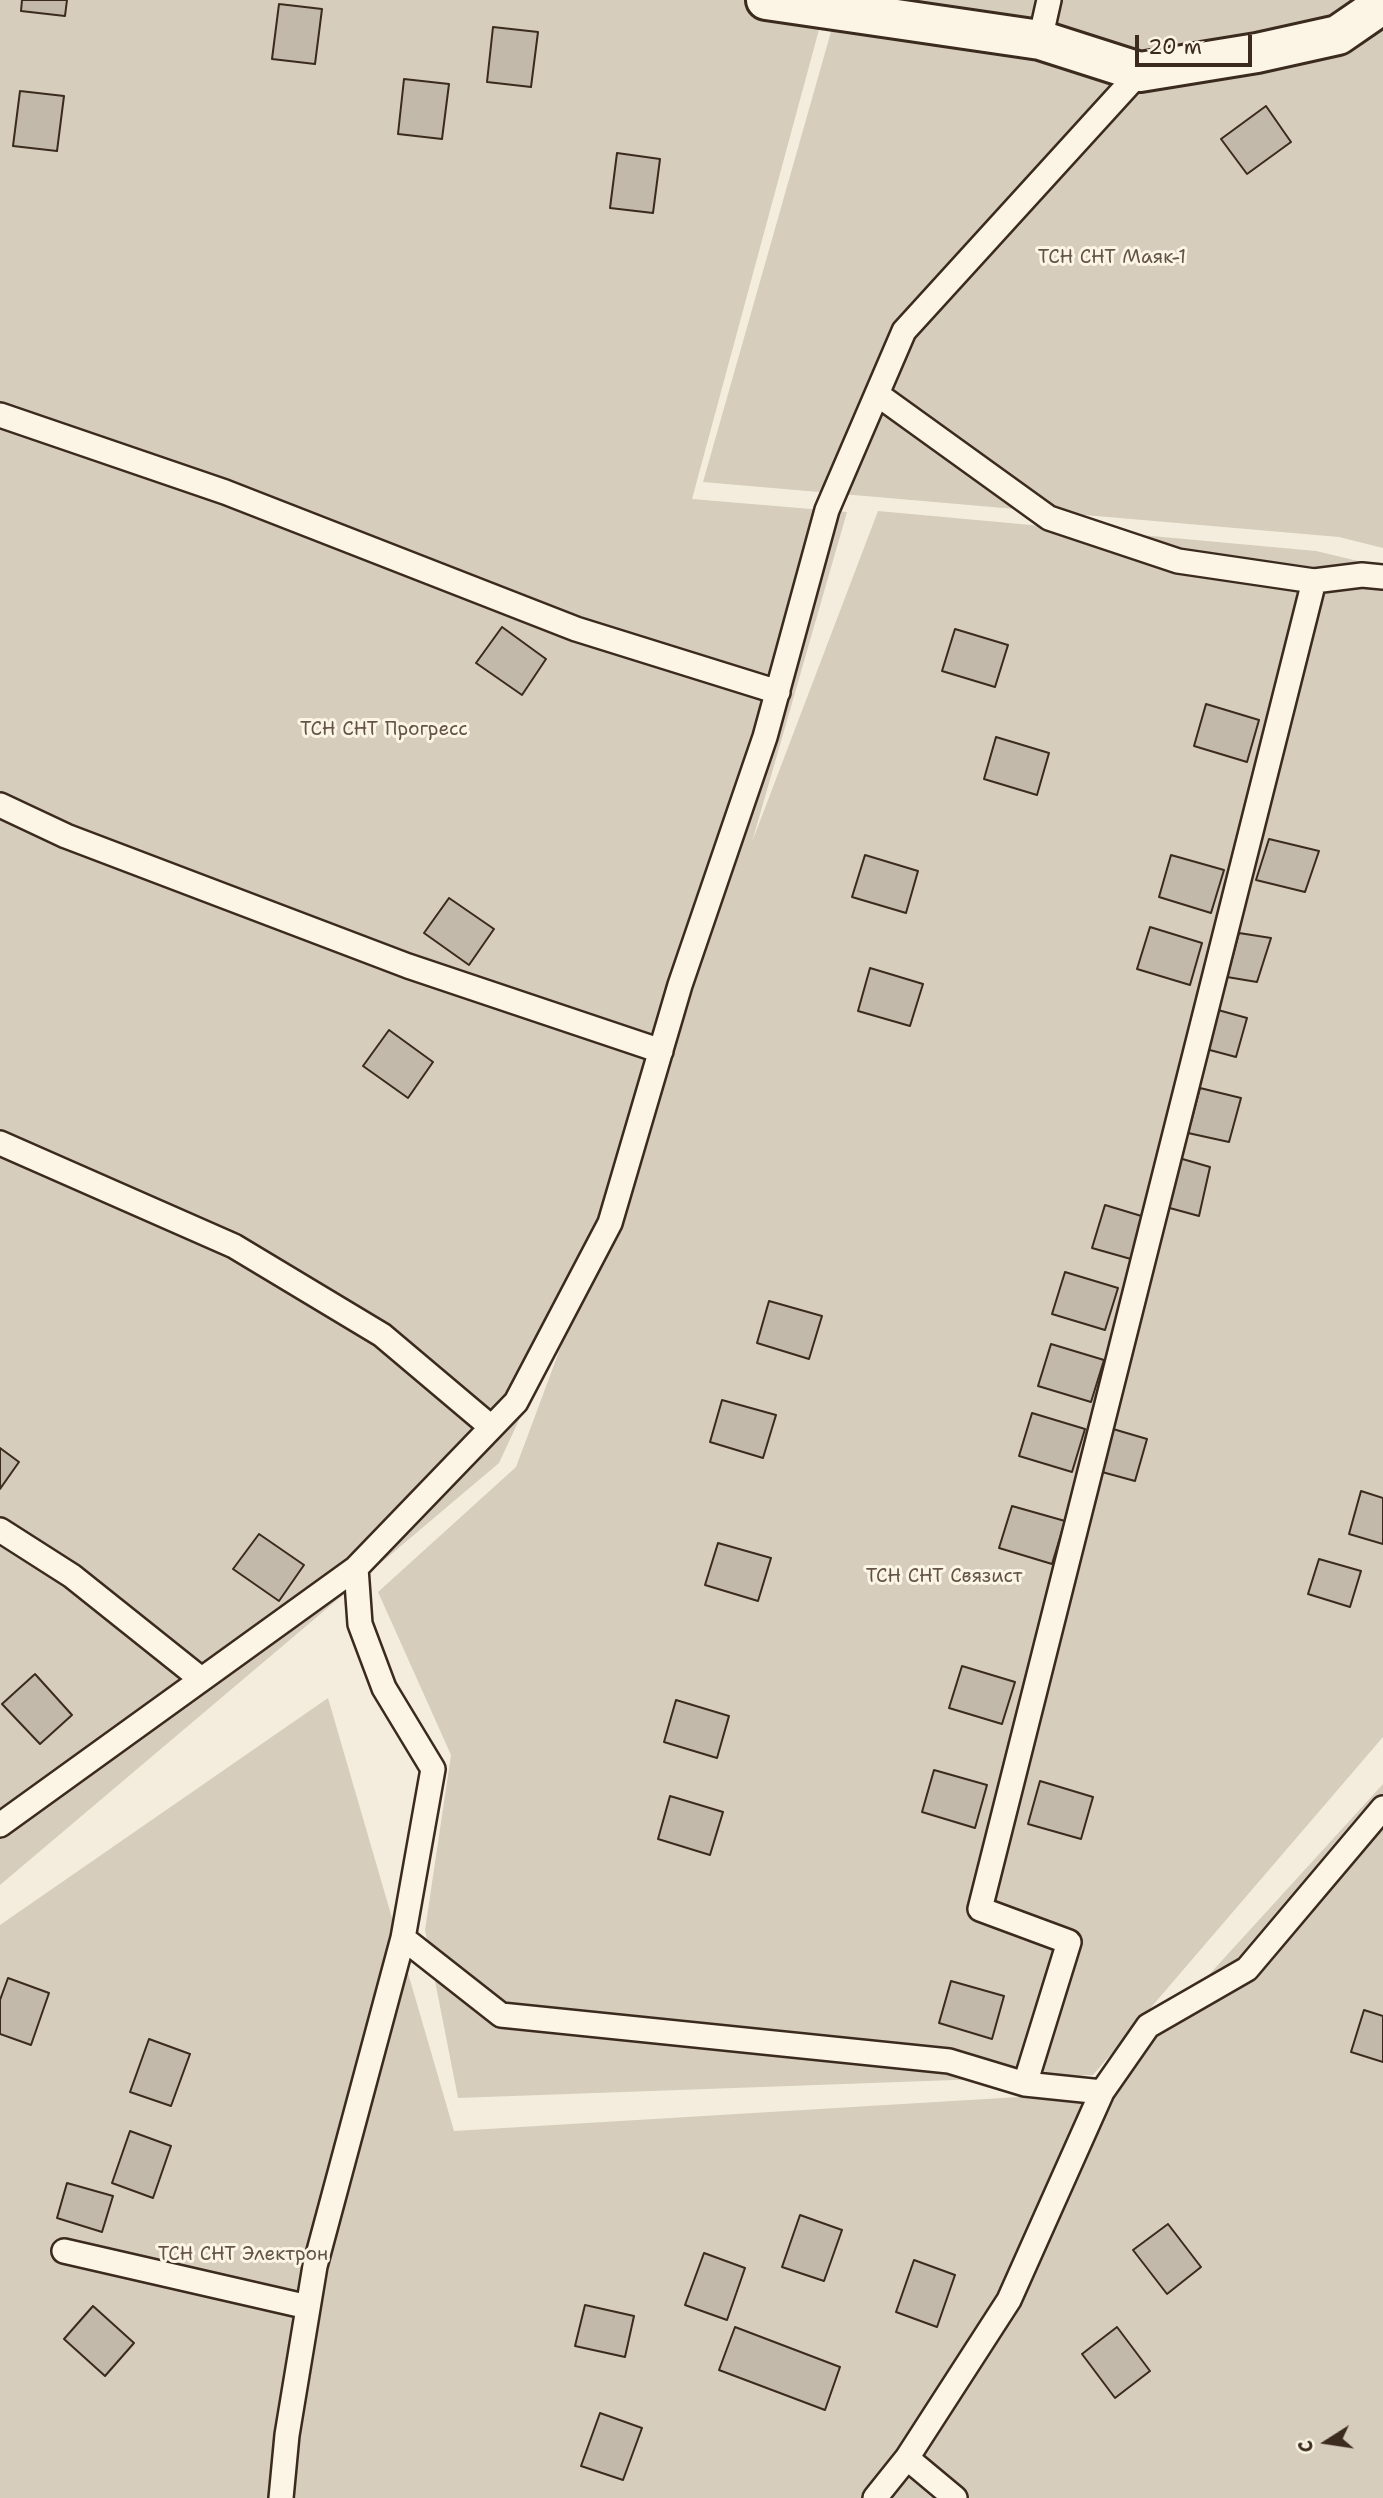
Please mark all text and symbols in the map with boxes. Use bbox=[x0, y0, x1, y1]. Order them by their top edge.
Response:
scale bar bbox=[1138, 21, 1255, 65]
text: 20 m bbox=[1148, 33, 1202, 61]
park label: ТСН СНТ Маяк-1 bbox=[1038, 247, 1186, 269]
park label: ТСН СНТ Прогресс bbox=[300, 719, 468, 741]
park label: ТСН СНТ Связист bbox=[866, 1566, 1022, 1588]
park label: ТСН СНТ Электрон bbox=[158, 2244, 328, 2266]
north arrow bbox=[1292, 2407, 1362, 2477]
text: С bbox=[1293, 2438, 1319, 2455]

